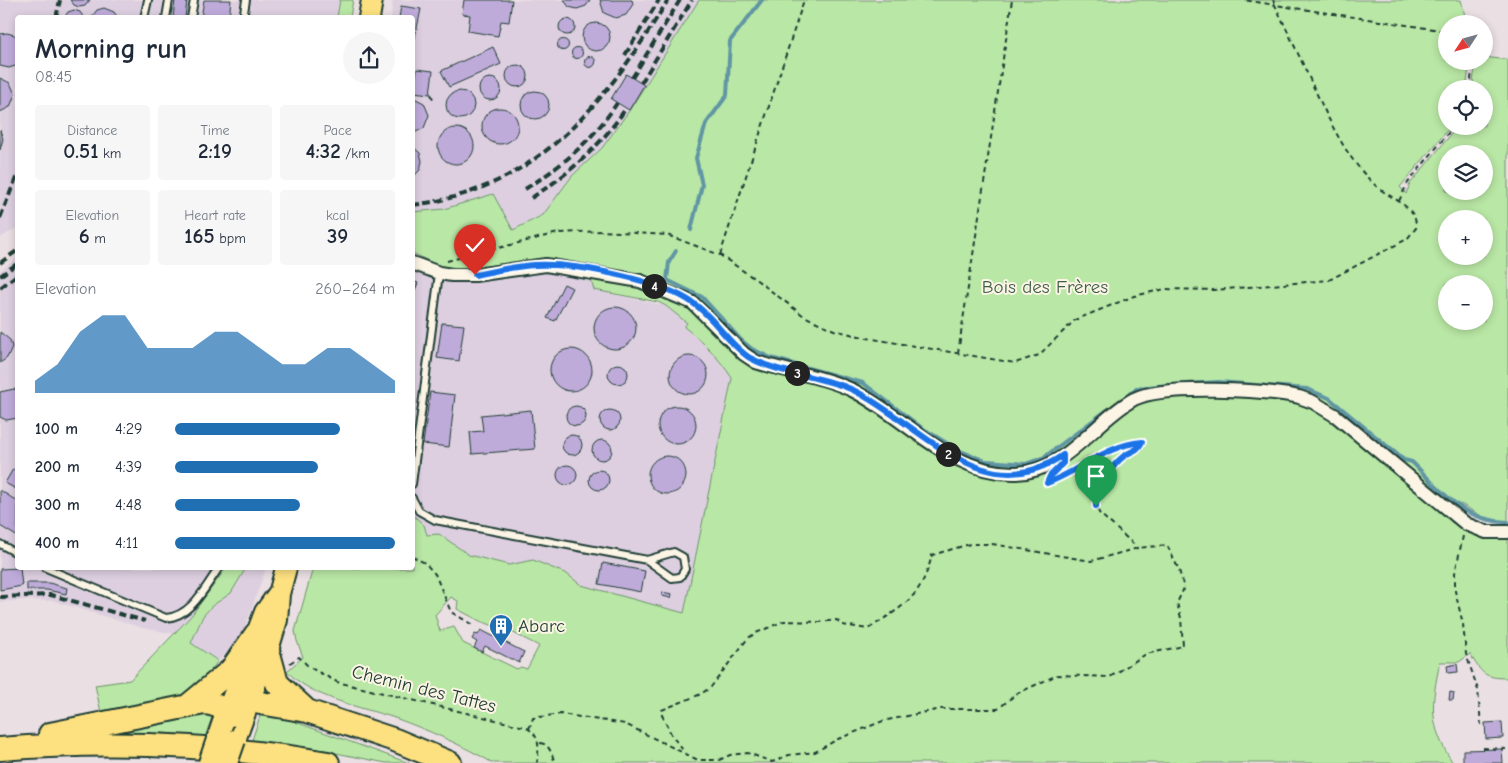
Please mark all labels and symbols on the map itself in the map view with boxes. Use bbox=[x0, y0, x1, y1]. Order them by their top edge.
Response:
north arrow bbox=[1438, 15, 1492, 70]
pin bbox=[454, 224, 496, 275]
pin: 4 bbox=[642, 274, 666, 298]
park label: Bois des Frères bbox=[982, 276, 1108, 298]
pin: 3 bbox=[784, 360, 810, 386]
pin: 2 bbox=[936, 442, 960, 466]
pin bbox=[1075, 455, 1117, 506]
building icon: Abarc bbox=[488, 613, 514, 647]
place label: Abarc bbox=[518, 615, 565, 637]
street label: Chemin des Tattes bbox=[350, 660, 498, 718]

